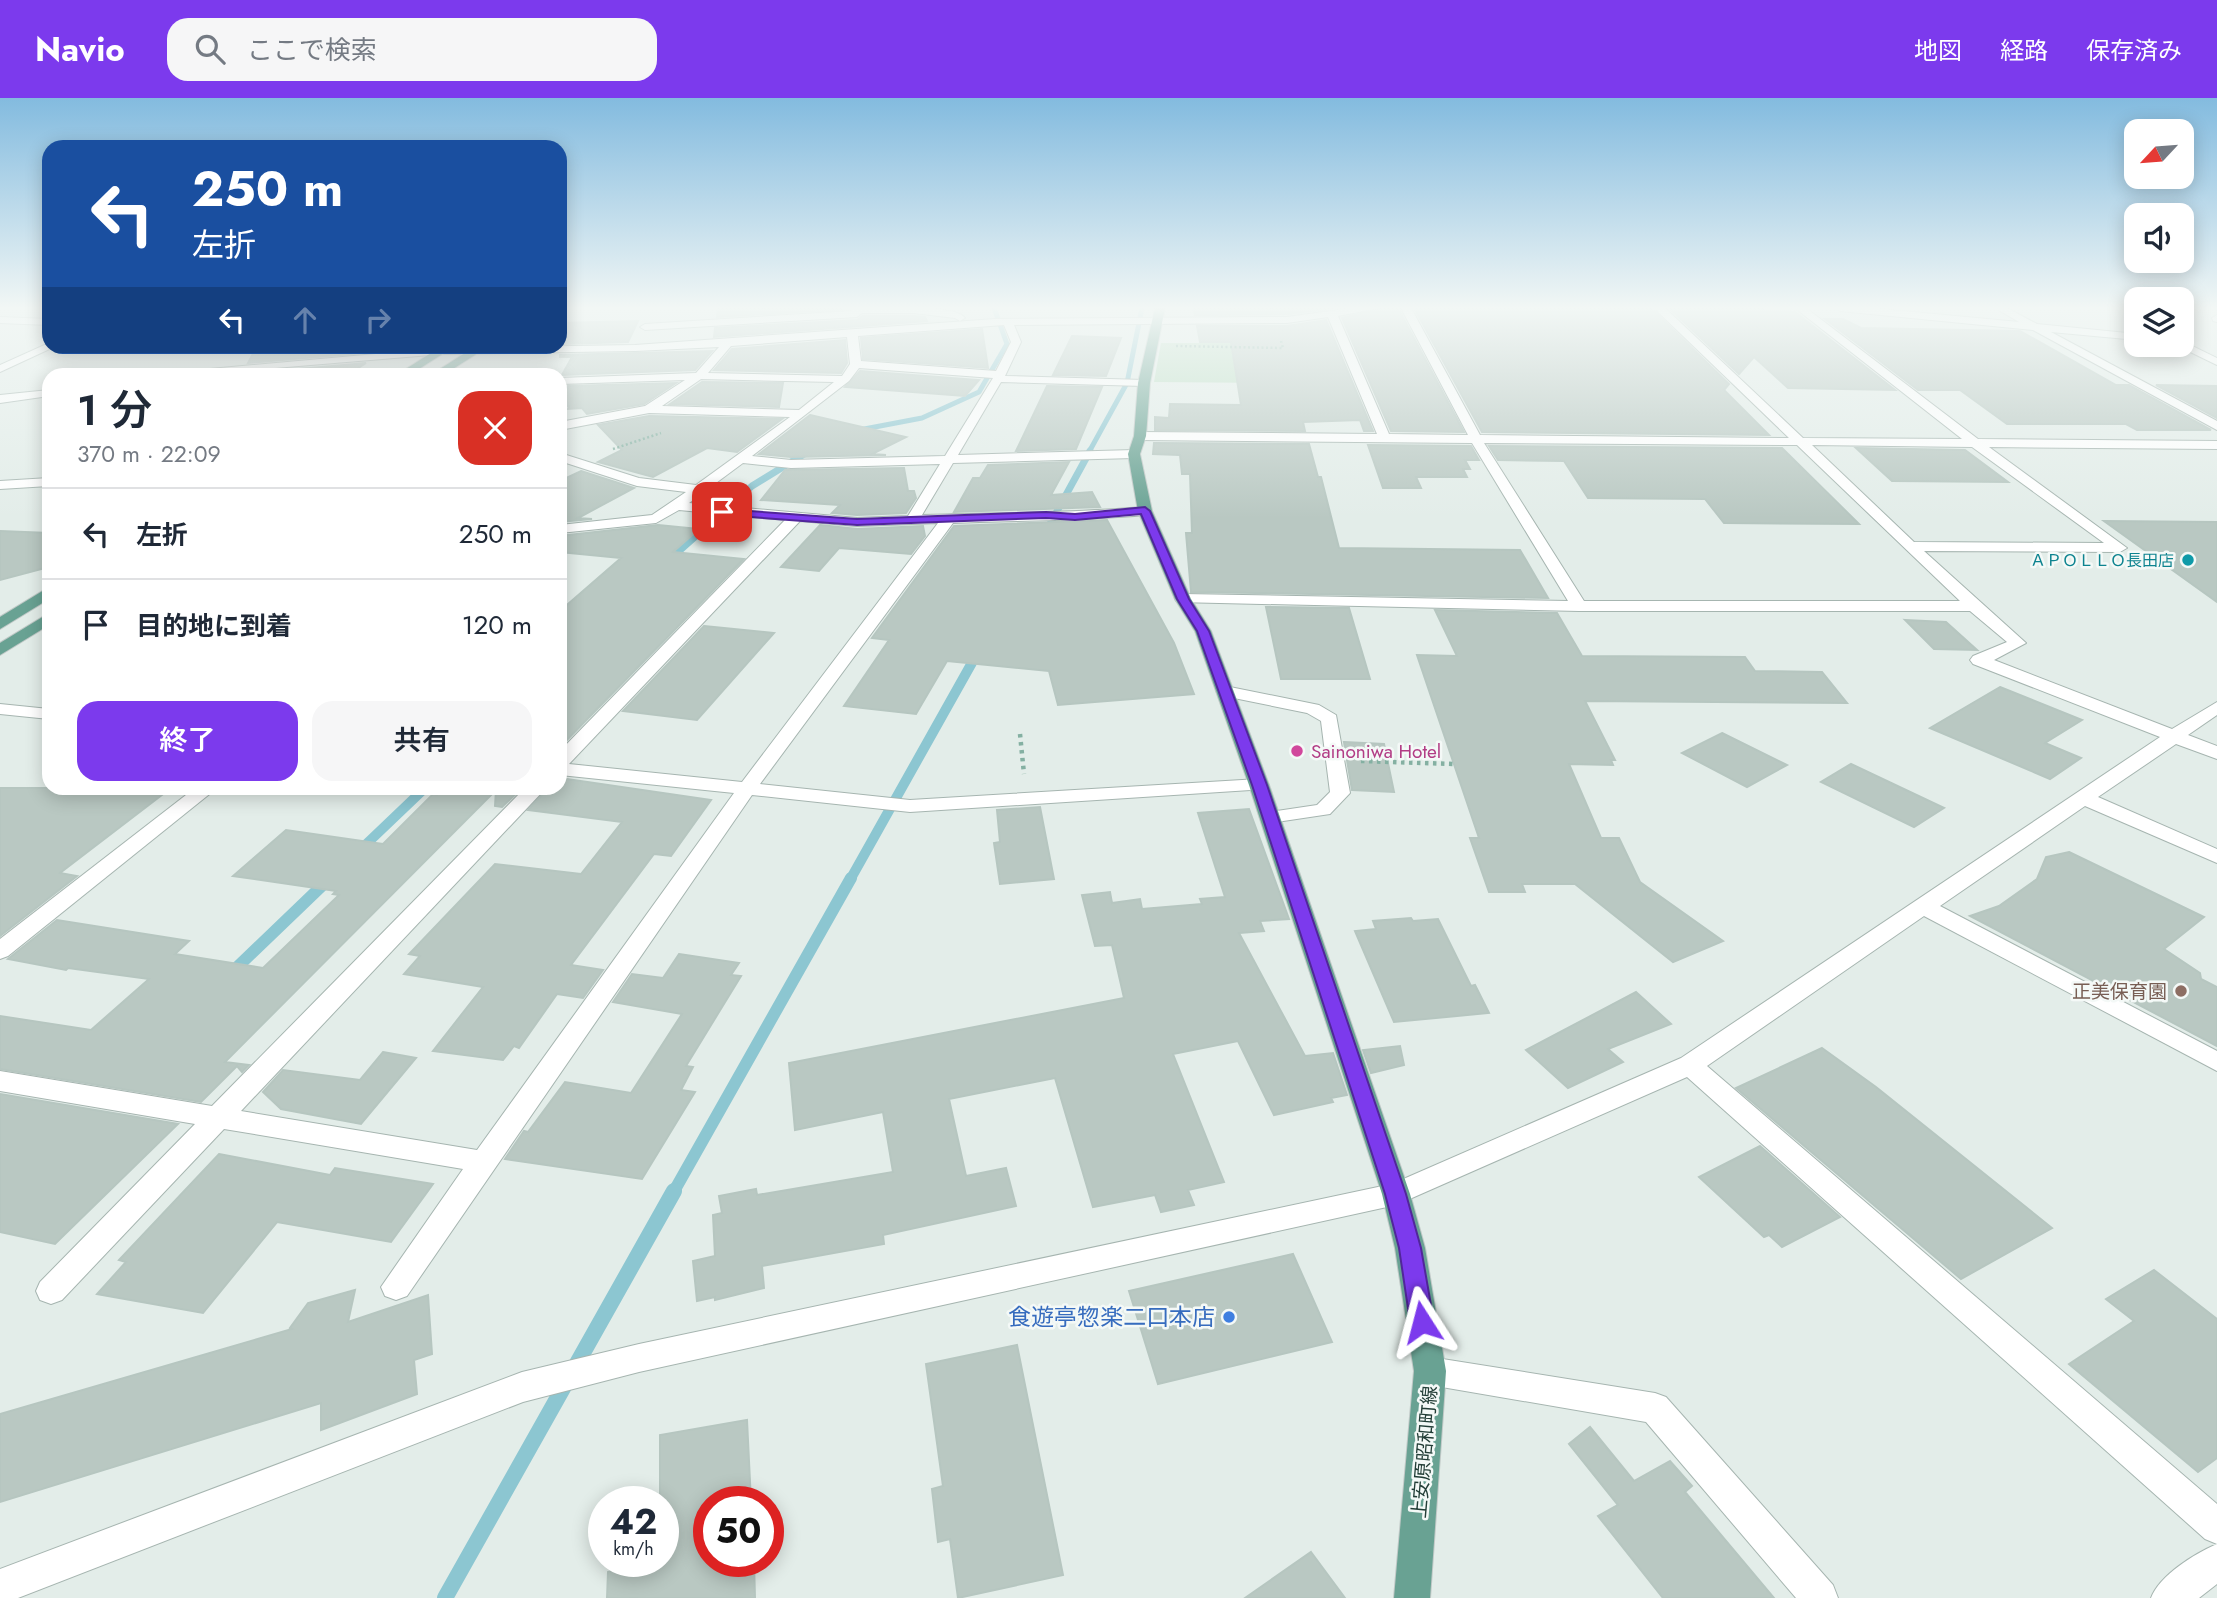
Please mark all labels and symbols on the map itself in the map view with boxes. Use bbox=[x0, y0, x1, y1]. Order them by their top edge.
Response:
north arrow bbox=[2124, 119, 2194, 189]
pin bbox=[692, 482, 752, 542]
place label: ＡＰＯＬＬＯ長田店 bbox=[2030, 549, 2174, 572]
marker: ＡＰＯＬＬＯ長田店 bbox=[2180, 552, 2196, 568]
place label: Sainoniwa Hotel bbox=[1311, 738, 1441, 765]
marker: Sainoniwa Hotel bbox=[1289, 743, 1305, 759]
place label: 正美保育園 bbox=[2072, 978, 2167, 1005]
marker: 正美保育園 bbox=[2173, 983, 2189, 999]
position arrow bbox=[1385, 1285, 1459, 1359]
place label: 食遊亭惣楽二口本店 bbox=[1008, 1300, 1215, 1334]
marker: 食遊亭惣楽二口本店 bbox=[1221, 1309, 1237, 1325]
street label: 上安原昭和町線 bbox=[1405, 1385, 1444, 1519]
speed limit sign: 50 bbox=[693, 1486, 784, 1577]

